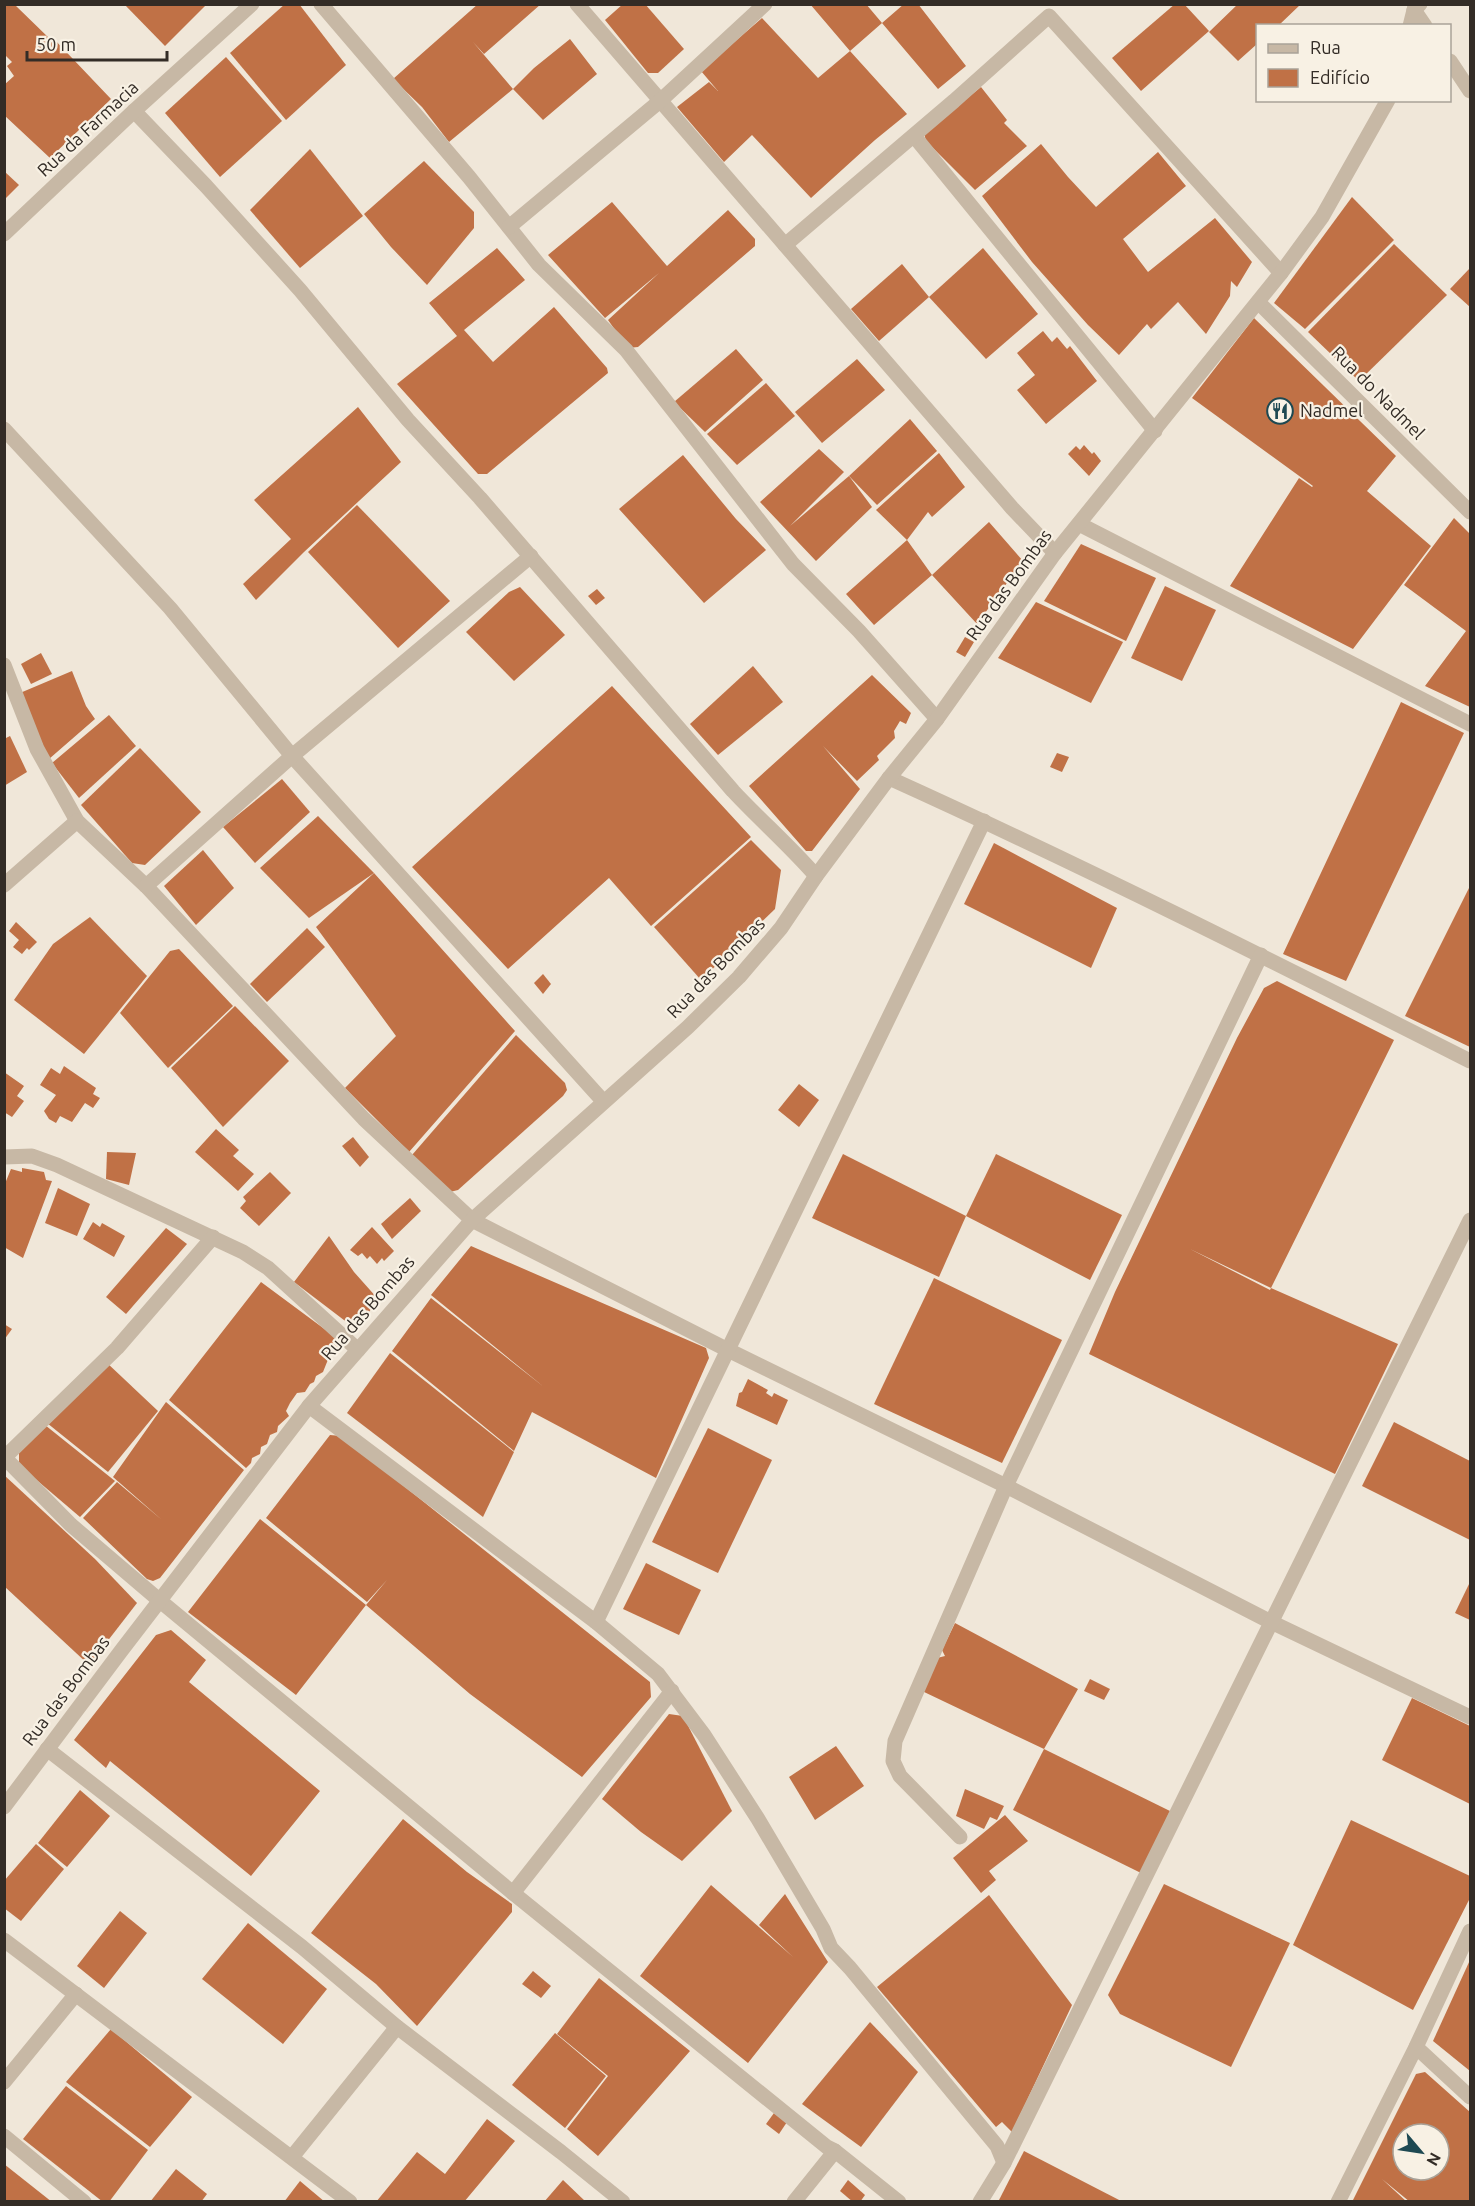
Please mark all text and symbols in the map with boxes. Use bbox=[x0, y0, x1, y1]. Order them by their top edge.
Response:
scale bar bbox=[27, 24, 166, 62]
legend bbox=[1256, 24, 1451, 102]
text: 50 m bbox=[36, 34, 76, 54]
text: Rua bbox=[1310, 37, 1341, 57]
text: Edifício bbox=[1310, 67, 1370, 87]
street label: Rua da Farmacia bbox=[33, 76, 142, 180]
street label: Rua do Nadmel bbox=[1327, 342, 1429, 444]
restaurant icon: Nadmel bbox=[1265, 396, 1295, 426]
place label: Nadmel bbox=[1300, 400, 1363, 422]
street label: Rua das Bombas bbox=[961, 525, 1055, 644]
street label: Rua das Bombas bbox=[662, 913, 768, 1022]
street label: Rua das Bombas bbox=[317, 1251, 418, 1364]
street label: Rua das Bombas bbox=[18, 1632, 113, 1749]
north arrow bbox=[1391, 2122, 1451, 2182]
text: N bbox=[1423, 2150, 1445, 2169]

